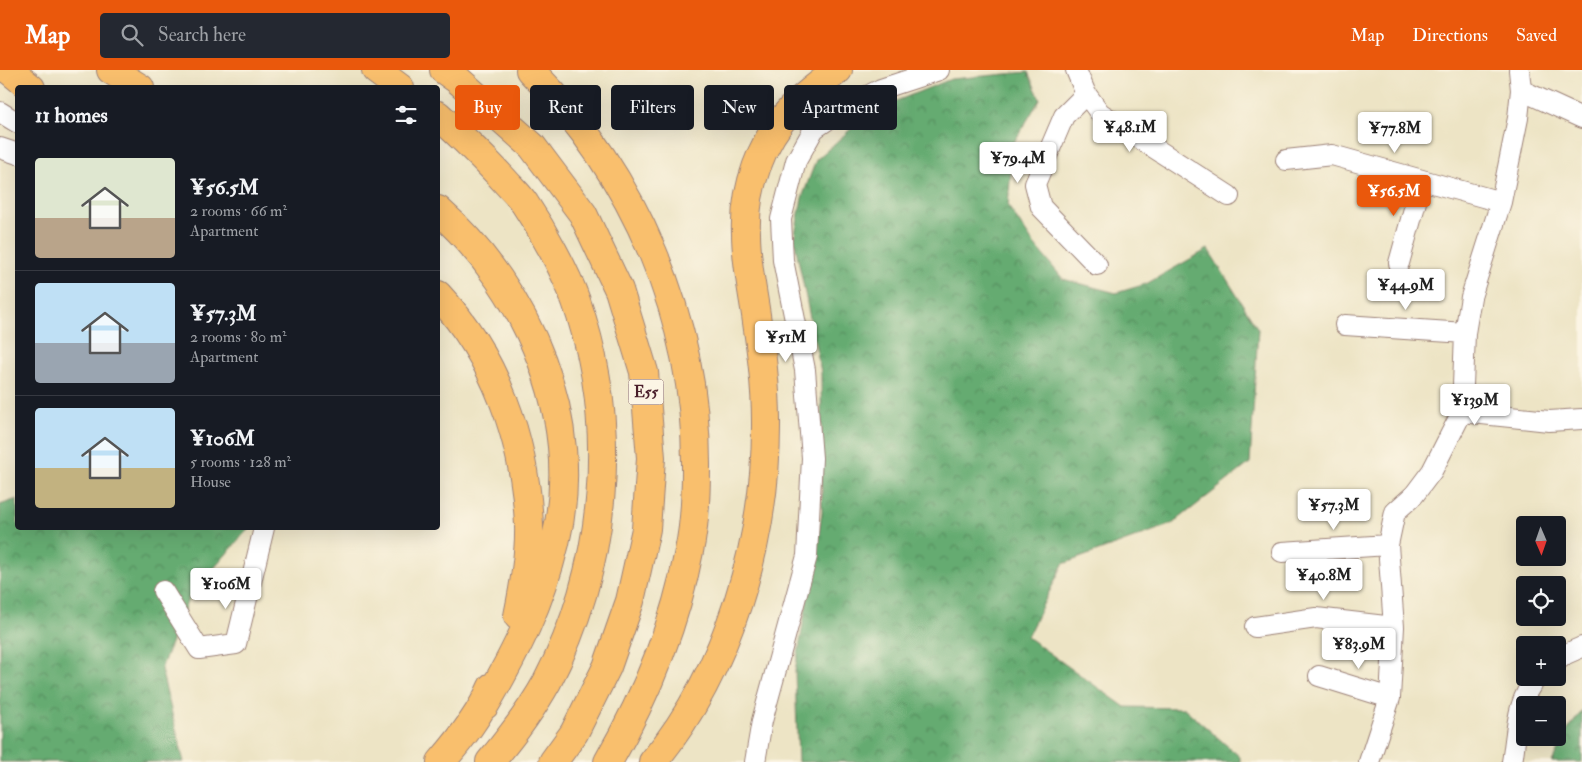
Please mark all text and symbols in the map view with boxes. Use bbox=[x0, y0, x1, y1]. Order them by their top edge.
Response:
search box bbox=[100, 13, 450, 58]
text: Map bbox=[25, 20, 70, 51]
icon: search bbox=[118, 21, 146, 49]
text: Search here bbox=[158, 23, 246, 47]
text: Map bbox=[1351, 24, 1384, 47]
text: Directions bbox=[1412, 24, 1488, 47]
text: Saved bbox=[1516, 24, 1557, 47]
chip: Buy bbox=[455, 85, 520, 130]
chip: Rent bbox=[530, 85, 601, 130]
chip: Filters bbox=[611, 85, 694, 130]
chip: New bbox=[704, 85, 774, 130]
chip: Apartment bbox=[784, 85, 897, 130]
icon: filters bbox=[392, 101, 420, 129]
text: 11 homes bbox=[35, 102, 108, 129]
pin: ¥48.1M bbox=[1089, 111, 1171, 153]
pin: ¥77.8M bbox=[1354, 112, 1436, 154]
text: ¥48.1M bbox=[1104, 117, 1156, 137]
text: ¥77.8M bbox=[1369, 118, 1421, 138]
pin: ¥79.4M bbox=[977, 142, 1059, 184]
text: ¥79.4M bbox=[990, 148, 1046, 168]
text: ¥56.5M bbox=[190, 174, 259, 201]
pin: ¥56.5M bbox=[1353, 174, 1435, 217]
icon: home bbox=[75, 178, 135, 238]
text: ¥56.5M bbox=[1368, 181, 1420, 201]
text: 2 rooms · 66 m² bbox=[190, 201, 287, 221]
text: Apartment bbox=[190, 221, 258, 241]
pin: ¥44.9M bbox=[1365, 268, 1447, 311]
text: ¥44.9M bbox=[1378, 275, 1434, 295]
text: ¥57.3M bbox=[190, 300, 257, 327]
icon: home bbox=[75, 303, 135, 363]
pin: ¥51M bbox=[756, 320, 816, 363]
text: 2 rooms · 80 m² bbox=[190, 327, 287, 347]
text: ¥51M bbox=[766, 327, 806, 347]
text: Apartment bbox=[190, 347, 258, 367]
road number: E55 bbox=[628, 380, 664, 404]
pin: ¥139M bbox=[1440, 384, 1510, 426]
text: ¥139M bbox=[1451, 390, 1499, 410]
text: ¥106M bbox=[190, 425, 255, 452]
icon: home bbox=[75, 428, 135, 488]
text: 5 rooms · 128 m² bbox=[190, 452, 291, 472]
text: House bbox=[190, 472, 231, 492]
pin: ¥57.3M bbox=[1293, 488, 1375, 531]
text: ¥57.3M bbox=[1309, 495, 1359, 515]
north arrow bbox=[1516, 516, 1566, 566]
map controls bbox=[1516, 516, 1566, 746]
pin: ¥40.8M bbox=[1283, 558, 1365, 601]
text: ¥40.8M bbox=[1297, 565, 1351, 585]
pin: ¥106M bbox=[191, 568, 261, 610]
text: ¥106M bbox=[201, 574, 251, 594]
button: locate bbox=[1516, 576, 1566, 626]
pin: ¥83.9M bbox=[1318, 628, 1400, 670]
text: ¥83.9M bbox=[1333, 634, 1385, 654]
button: + bbox=[1516, 636, 1566, 686]
button: − bbox=[1516, 696, 1566, 746]

